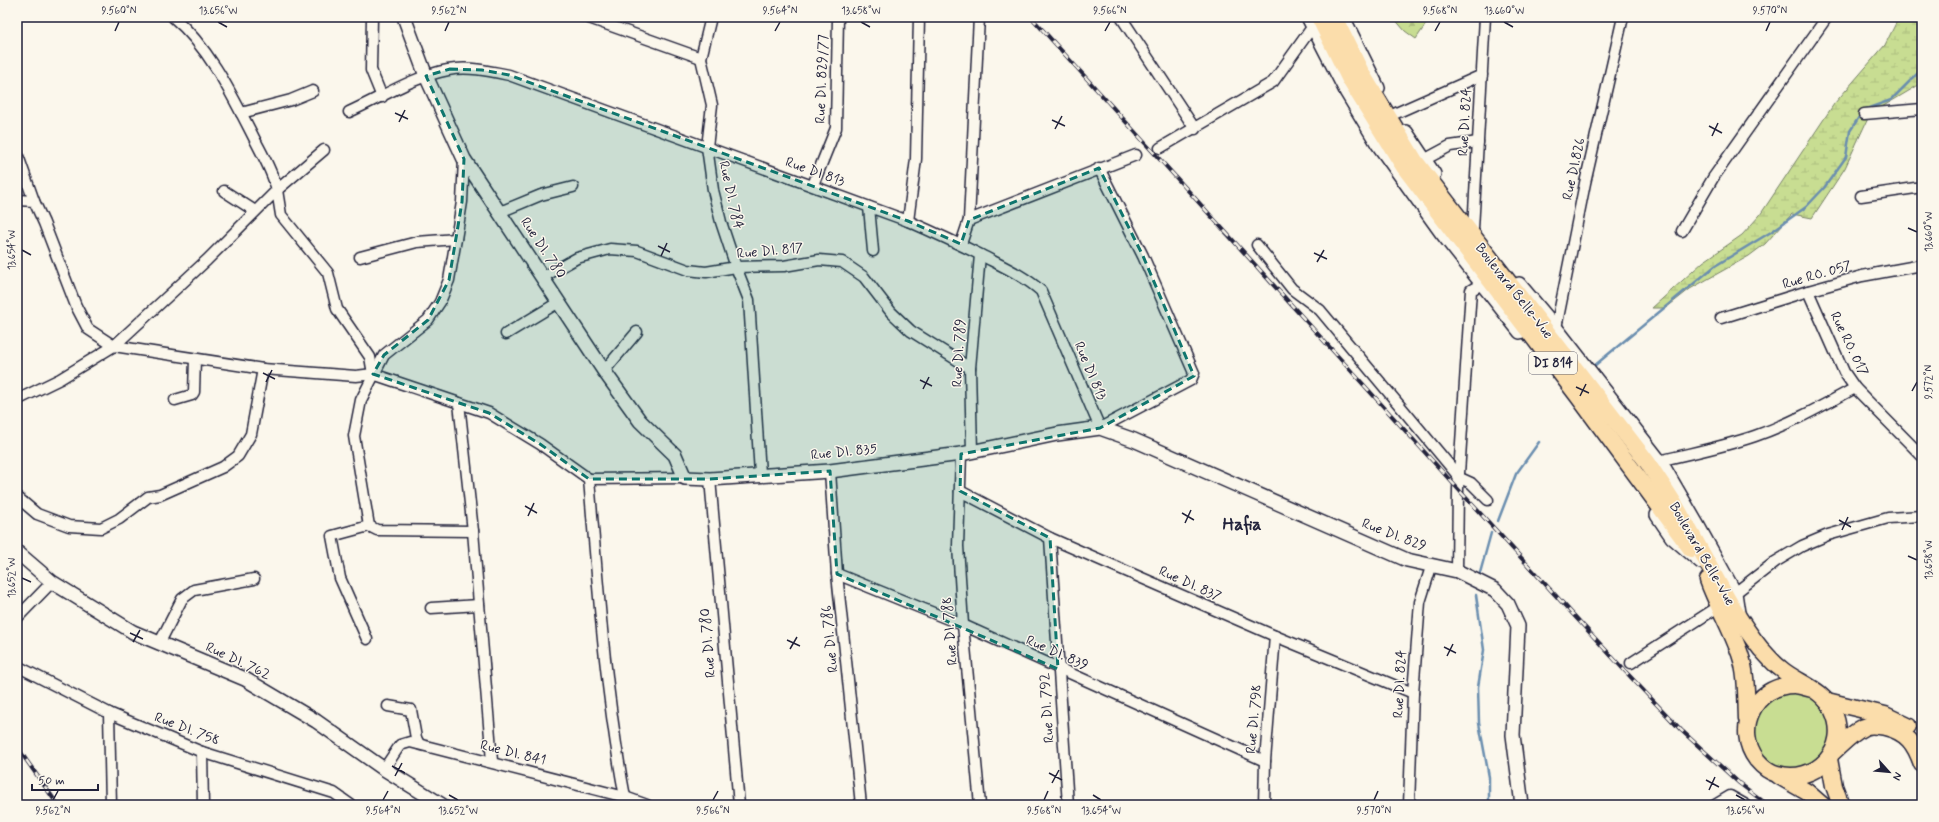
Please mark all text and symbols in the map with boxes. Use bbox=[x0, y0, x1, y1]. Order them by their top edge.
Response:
text: 9.560°N bbox=[102, 4, 137, 18]
text: 13.656°W bbox=[199, 4, 237, 18]
text: 9.562°N bbox=[432, 4, 467, 18]
text: 9.564°N bbox=[763, 4, 798, 18]
text: 13.658°W bbox=[841, 4, 881, 18]
text: 9.566°N bbox=[1093, 4, 1127, 18]
text: 9.568°N bbox=[1423, 4, 1457, 18]
text: 13.660°W bbox=[1484, 4, 1524, 18]
text: 9.570°N bbox=[1753, 4, 1788, 18]
street label: Rue DI. 829/77 bbox=[811, 34, 833, 124]
street label: Rue DI. 824 bbox=[1454, 87, 1476, 157]
street label: Rue DI.826 bbox=[1559, 136, 1589, 202]
street label: Rue DI 813 bbox=[783, 153, 847, 191]
street label: Rue DI. 784 bbox=[714, 159, 748, 231]
text: 13.660°W bbox=[1922, 212, 1936, 252]
street label: Rue DI. 780 bbox=[516, 214, 570, 282]
text: 13.654°W bbox=[5, 230, 19, 270]
street label: Rue DI. 817 bbox=[736, 239, 804, 263]
street label: Boulevard Belle-Vue bbox=[1471, 239, 1557, 343]
street label: Rue RO. 057 bbox=[1780, 256, 1854, 293]
street label: Rue RO. 017 bbox=[1826, 309, 1872, 379]
street label: Rue DI. 789 bbox=[948, 318, 970, 388]
street label: Rue DI 813 bbox=[1070, 339, 1110, 403]
road number: DI 814 bbox=[1529, 352, 1577, 374]
text: 9.572°N bbox=[1922, 365, 1936, 399]
street label: Rue DI. 835 bbox=[810, 440, 878, 464]
street label: Boulevard Belle-Vue bbox=[1665, 499, 1739, 609]
district label: Hafia bbox=[1222, 513, 1262, 537]
street label: Rue DI. 829 bbox=[1359, 514, 1429, 556]
text: 13.658°W bbox=[1922, 540, 1936, 580]
text: 13.652°W bbox=[5, 558, 19, 598]
street label: Rue DI. 837 bbox=[1156, 562, 1224, 606]
street label: Rue DI. 788 bbox=[938, 596, 962, 666]
street label: Rue DI. 786 bbox=[818, 604, 842, 674]
street label: Rue DI. 780 bbox=[696, 607, 720, 679]
street label: Rue DI. 839 bbox=[1023, 631, 1091, 675]
street label: Rue DI. 762 bbox=[203, 638, 273, 684]
street label: Rue DI. 824 bbox=[1389, 649, 1411, 719]
street label: Rue DI. 792 bbox=[1036, 672, 1058, 744]
street label: Rue DI. 798 bbox=[1242, 684, 1266, 754]
street label: Rue DI. 758 bbox=[152, 708, 222, 750]
street label: Rue DI. 841 bbox=[478, 736, 548, 770]
north arrow bbox=[1869, 752, 1909, 792]
scale bar bbox=[32, 766, 98, 792]
text: N bbox=[1889, 770, 1905, 783]
text: 50 m bbox=[38, 773, 65, 789]
text: 9.562°N bbox=[36, 804, 71, 818]
text: 9.564°N bbox=[366, 804, 401, 818]
text: 13.652°W bbox=[438, 804, 478, 818]
text: 9.566°N bbox=[696, 804, 730, 818]
text: 9.568°N bbox=[1027, 804, 1061, 818]
text: 13.654°W bbox=[1081, 804, 1121, 818]
text: 9.570°N bbox=[1357, 804, 1392, 818]
text: 13.656°W bbox=[1726, 804, 1764, 818]

